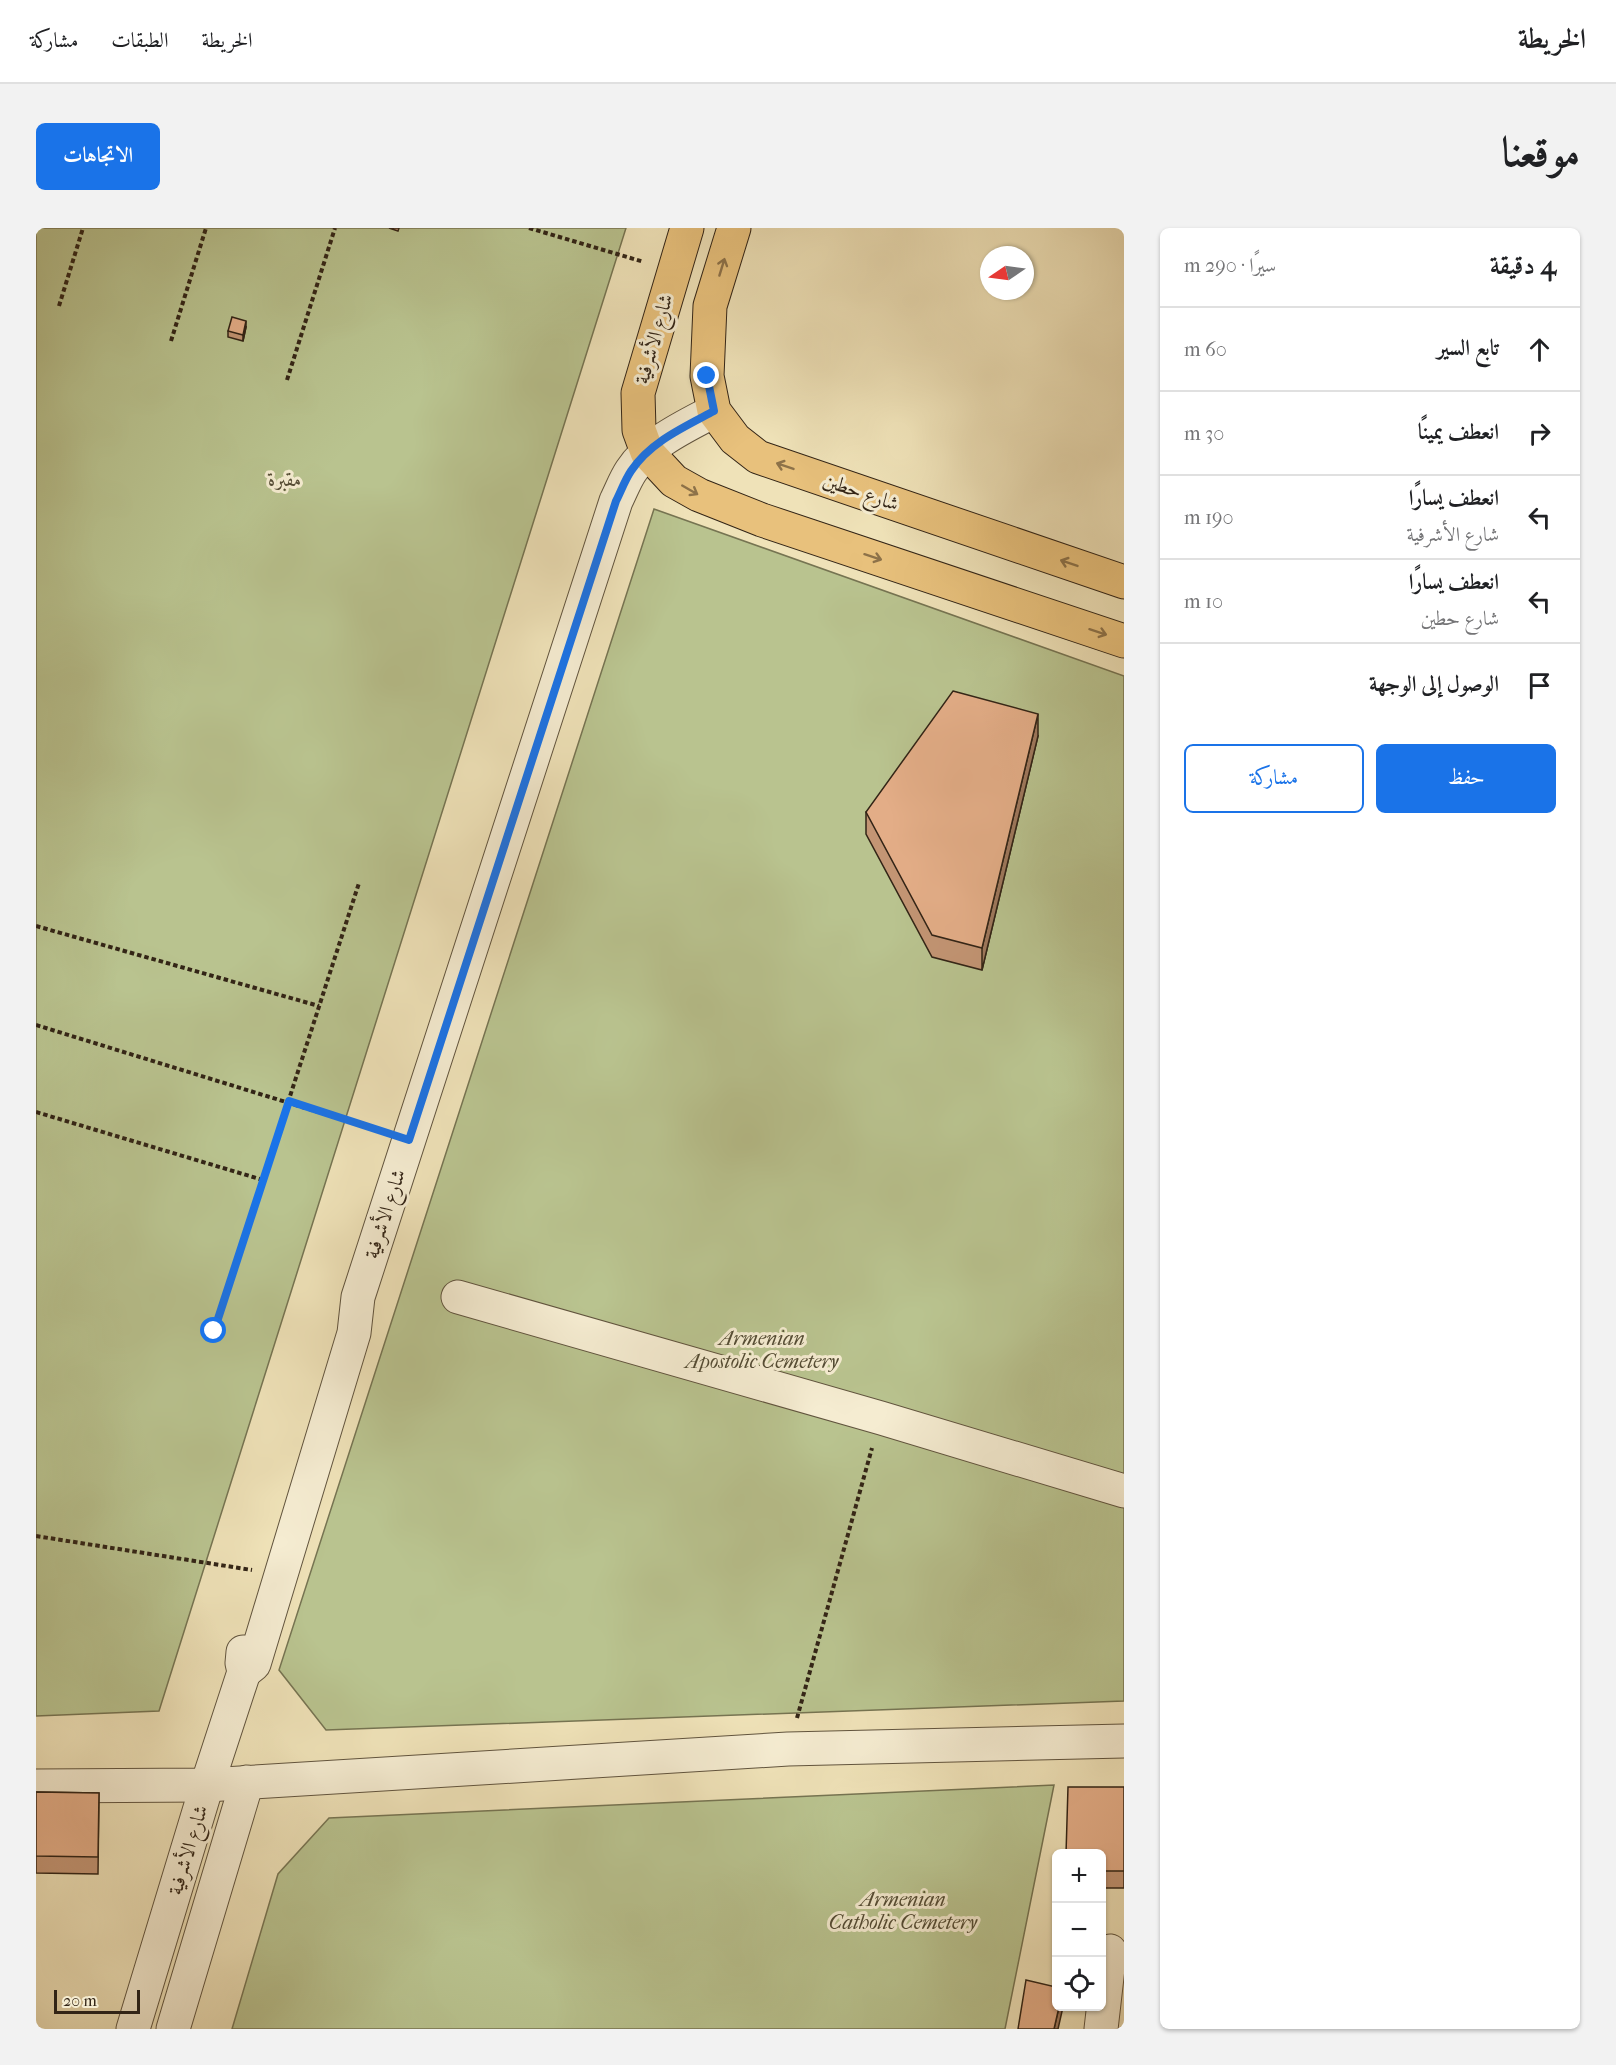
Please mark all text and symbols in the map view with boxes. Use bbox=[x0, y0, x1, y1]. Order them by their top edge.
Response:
text: الخريطة bbox=[1518, 22, 1586, 55]
text: مشاركة bbox=[30, 28, 78, 52]
text: الطبقات bbox=[111, 28, 168, 52]
text: الخريطة bbox=[201, 28, 253, 52]
button: الاتجاهات bbox=[36, 123, 160, 190]
text: موقعنا bbox=[1502, 128, 1580, 177]
north arrow bbox=[980, 246, 1034, 300]
text: 4 دقيقة bbox=[1490, 250, 1556, 281]
text: سيرًا · 290 m bbox=[1184, 254, 1276, 277]
one-way arrow bbox=[717, 258, 728, 277]
street label: شارع الأشرفية bbox=[626, 290, 684, 388]
icon: ahead bbox=[1523, 333, 1556, 366]
text: تابع السير bbox=[1437, 335, 1499, 361]
text: 60 m bbox=[1184, 338, 1227, 361]
route end bbox=[693, 362, 719, 388]
icon: right bbox=[1523, 417, 1556, 450]
text: انعطف يمينًا bbox=[1418, 419, 1499, 445]
text: 30 m bbox=[1184, 422, 1224, 445]
one-way arrow bbox=[776, 459, 795, 470]
park label: مقبرة bbox=[267, 468, 302, 492]
street label: شارع حطين bbox=[818, 468, 902, 521]
one-way arrow bbox=[681, 484, 698, 496]
text: انعطف يسارًا bbox=[1409, 485, 1499, 511]
icon: left bbox=[1523, 501, 1556, 534]
text: 190 m bbox=[1184, 506, 1234, 529]
text: شارع الأشرفية bbox=[1407, 523, 1499, 546]
one-way arrow bbox=[863, 552, 882, 563]
one-way arrow bbox=[1060, 556, 1079, 567]
text: انعطف يسارًا bbox=[1409, 569, 1499, 595]
icon: left bbox=[1523, 585, 1556, 618]
text: 10 m bbox=[1184, 590, 1223, 613]
text: شارع حطين bbox=[1421, 607, 1499, 630]
one-way arrow bbox=[1088, 627, 1107, 638]
icon: arrive bbox=[1523, 669, 1556, 702]
text: الوصول إلى الوجهة bbox=[1369, 671, 1499, 697]
button: مشاركة bbox=[1184, 744, 1364, 813]
button: حفظ bbox=[1376, 744, 1556, 813]
street label: شارع الأشرفية bbox=[356, 1165, 416, 1263]
route start bbox=[200, 1317, 226, 1343]
park label: Armenian Apostolic Cemetery bbox=[682, 1327, 839, 1373]
street label: شارع الأشرفية bbox=[160, 1801, 218, 1899]
map controls bbox=[1052, 1849, 1106, 2011]
button: + bbox=[1052, 1849, 1106, 1903]
park label: Armenian Catholic Cemetery bbox=[829, 1888, 978, 1934]
button: − bbox=[1052, 1903, 1106, 1957]
button: locate bbox=[1052, 1957, 1106, 2011]
scale bar bbox=[54, 1987, 140, 2014]
text: 20 m bbox=[63, 1991, 97, 2010]

